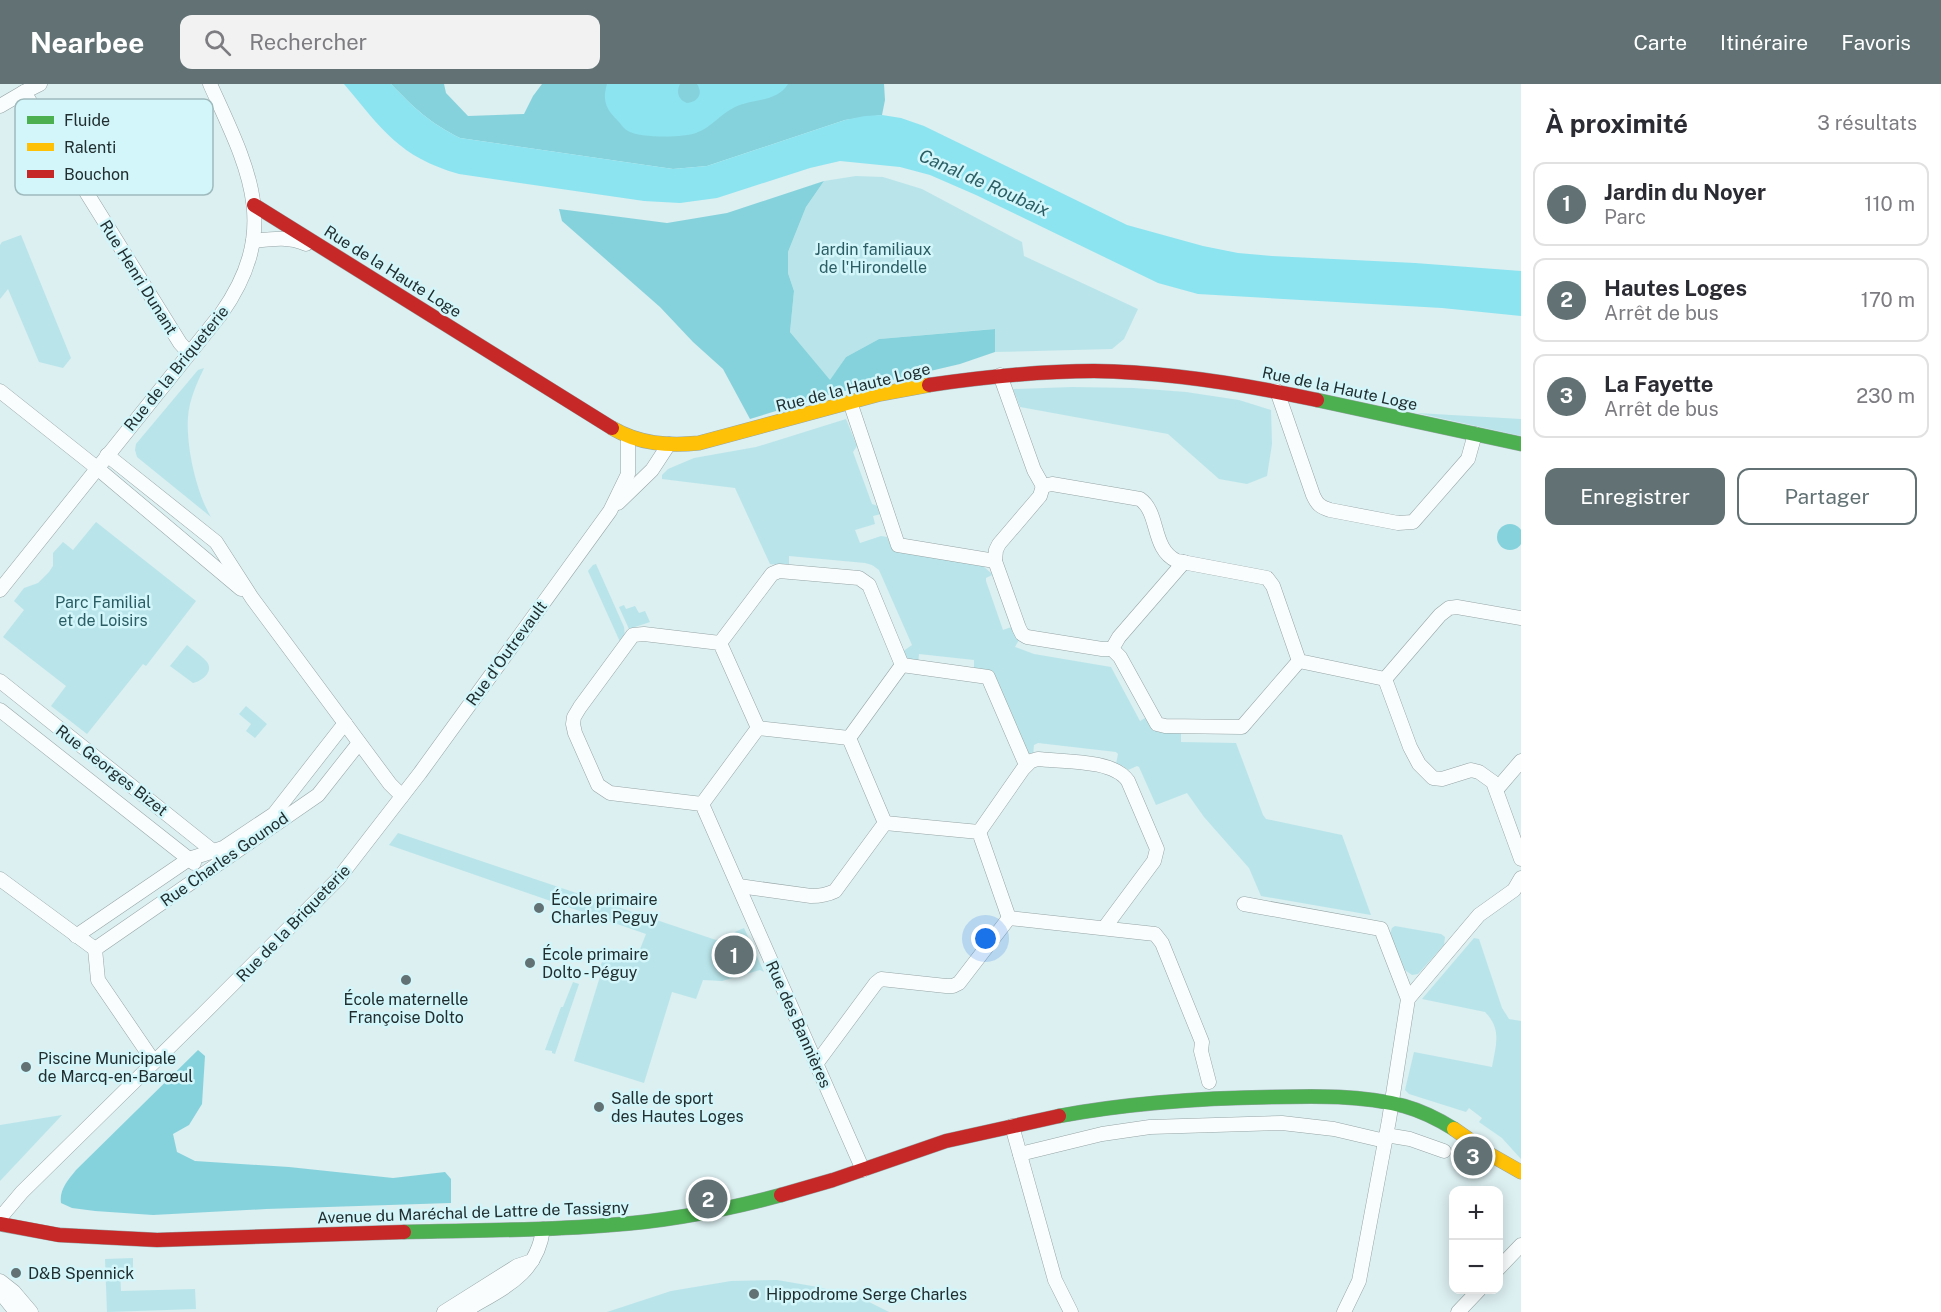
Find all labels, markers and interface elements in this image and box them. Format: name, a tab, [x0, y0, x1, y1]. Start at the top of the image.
search box	[180, 15, 600, 69]
text: Nearbee	[30, 26, 144, 59]
icon: search	[201, 26, 234, 59]
text: Rechercher	[249, 29, 367, 55]
text: Carte	[1633, 30, 1687, 55]
text: Itinéraire	[1720, 30, 1808, 55]
text: Favoris	[1841, 30, 1911, 55]
legend	[15, 99, 213, 195]
text: À proximité	[1545, 108, 1688, 139]
text: Fluide	[64, 111, 110, 130]
text: 3 résultats	[1817, 111, 1917, 135]
text: Ralenti	[64, 138, 116, 157]
water label: Canal de Roubaix	[916, 144, 1053, 221]
text: Bouchon	[64, 165, 129, 184]
text: Jardin du Noyer	[1604, 179, 1766, 205]
text: 1	[1562, 192, 1571, 216]
text: 110 m	[1864, 192, 1915, 216]
text: Parc	[1604, 205, 1646, 229]
street label: Rue Henri Dunant	[96, 217, 181, 338]
street label: Rue de la Haute Loge	[321, 221, 465, 321]
park label: Jardin familiaux de l'Hirondelle	[814, 240, 932, 277]
text: Hautes Loges	[1604, 275, 1747, 301]
text: 2	[1560, 288, 1573, 312]
text: 170 m	[1861, 288, 1915, 312]
text: Arrêt de bus	[1604, 301, 1719, 325]
street label: Rue de la Briqueterie	[120, 302, 233, 435]
street label: Rue de la Haute Loge	[774, 359, 932, 416]
street label: Rue de la Haute Loge	[1260, 363, 1419, 414]
text: La Fayette	[1604, 371, 1714, 397]
text: 3	[1560, 384, 1573, 408]
text: 230 m	[1856, 384, 1915, 408]
text: Arrêt de bus	[1604, 397, 1719, 421]
button: Enregistrer	[1545, 468, 1725, 525]
button: Partager	[1737, 468, 1917, 525]
park label: Parc Familial et de Loisirs	[55, 593, 151, 630]
street label: Rue d'Outrevault	[462, 597, 551, 709]
street label: Rue Georges Bizet	[52, 721, 171, 820]
street label: Rue Charles Gounod	[157, 808, 292, 911]
street label: Rue de la Briqueterie	[233, 861, 354, 986]
place label: École primaire Charles Peguy	[551, 889, 659, 927]
marker: École primaire Charles Peguy	[532, 901, 546, 915]
your location	[971, 924, 1000, 953]
pin: 1	[714, 932, 754, 978]
place label: École primaire Dolto - Péguy	[542, 944, 649, 982]
marker: École primaire Dolto - Péguy	[523, 956, 537, 970]
street label: Rue des Bannières	[762, 958, 835, 1091]
marker: École maternelle Françoise Dolto	[399, 973, 413, 987]
place label: École maternelle Françoise Dolto	[344, 989, 468, 1027]
place label: Piscine Municipale de Marcq-en-Barœul	[38, 1049, 193, 1086]
marker: Piscine Municipale de Marcq-en-Barœul	[19, 1060, 33, 1074]
place label: Salle de sport des Hautes Loges	[611, 1089, 744, 1126]
marker: Salle de sport des Hautes Loges	[592, 1100, 606, 1114]
pin: 3	[1454, 1134, 1492, 1178]
pin: 2	[688, 1176, 728, 1222]
map controls	[1449, 1186, 1503, 1294]
button: +	[1449, 1186, 1503, 1240]
street label: Avenue du Maréchal de Lattre de Tassigny	[317, 1198, 630, 1227]
button: −	[1449, 1240, 1503, 1294]
place label: D&B Spennick	[28, 1264, 134, 1283]
marker: D&B Spennick	[9, 1266, 23, 1280]
place label: Hippodrome Serge Charles	[766, 1285, 967, 1304]
marker: Hippodrome Serge Charles	[747, 1287, 761, 1301]

